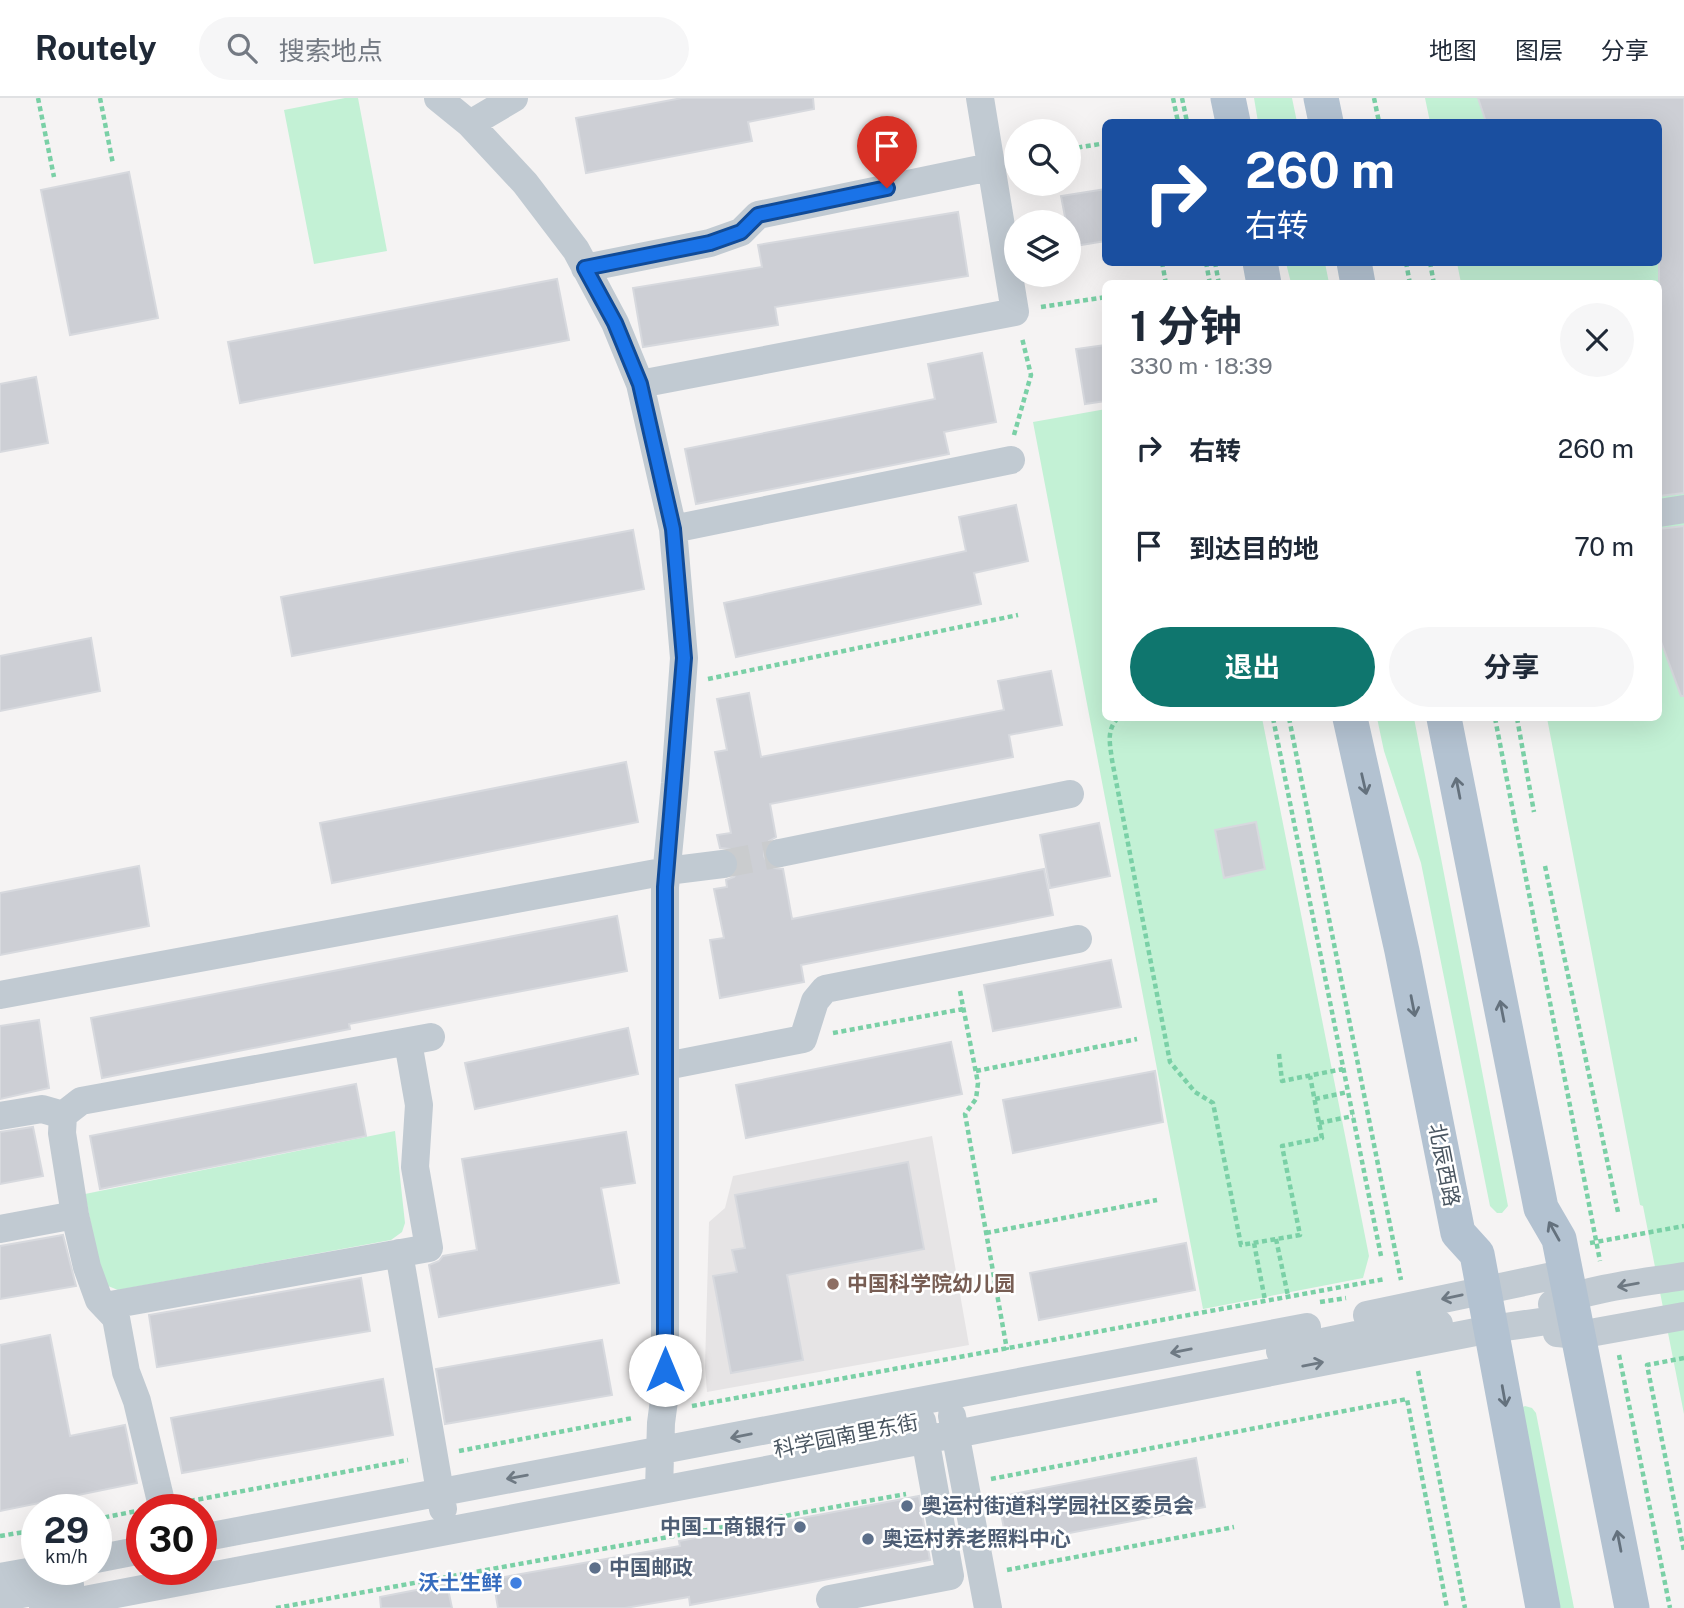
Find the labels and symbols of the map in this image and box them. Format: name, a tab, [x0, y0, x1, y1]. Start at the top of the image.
pin	[857, 116, 917, 188]
one-way arrow	[1358, 772, 1371, 795]
one-way arrow	[1451, 777, 1464, 800]
one-way arrow	[1407, 994, 1420, 1017]
one-way arrow	[1495, 1000, 1509, 1023]
street label: 北辰西路	[1424, 1121, 1465, 1209]
one-way arrow	[1547, 1221, 1560, 1242]
place label: 中国科学院幼儿园	[847, 1271, 1015, 1296]
marker: 中国科学院幼儿园	[825, 1276, 841, 1292]
one-way arrow	[1617, 1279, 1639, 1292]
one-way arrow	[1441, 1290, 1464, 1304]
position arrow	[628, 1333, 702, 1407]
one-way arrow	[1170, 1345, 1193, 1358]
one-way arrow	[1301, 1357, 1324, 1370]
one-way arrow	[1498, 1384, 1511, 1407]
street label: 科学园南里东街	[771, 1409, 920, 1462]
one-way arrow	[730, 1430, 753, 1443]
one-way arrow	[506, 1471, 529, 1484]
place label: 奥运村街道科学园社区委员会	[921, 1493, 1194, 1518]
speed limit sign: 30	[126, 1494, 217, 1585]
marker: 奥运村街道科学园社区委员会	[899, 1498, 915, 1514]
place label: 中国工商银行	[660, 1514, 786, 1539]
marker: 中国工商银行	[792, 1519, 808, 1535]
place label: 奥运村养老照料中心	[882, 1526, 1071, 1551]
one-way arrow	[1612, 1530, 1625, 1553]
marker: 奥运村养老照料中心	[860, 1531, 876, 1547]
place label: 中国邮政	[609, 1555, 693, 1580]
marker: 中国邮政	[587, 1560, 603, 1576]
place label: 沃土生鲜	[418, 1570, 502, 1595]
marker: 沃土生鲜	[508, 1575, 524, 1591]

